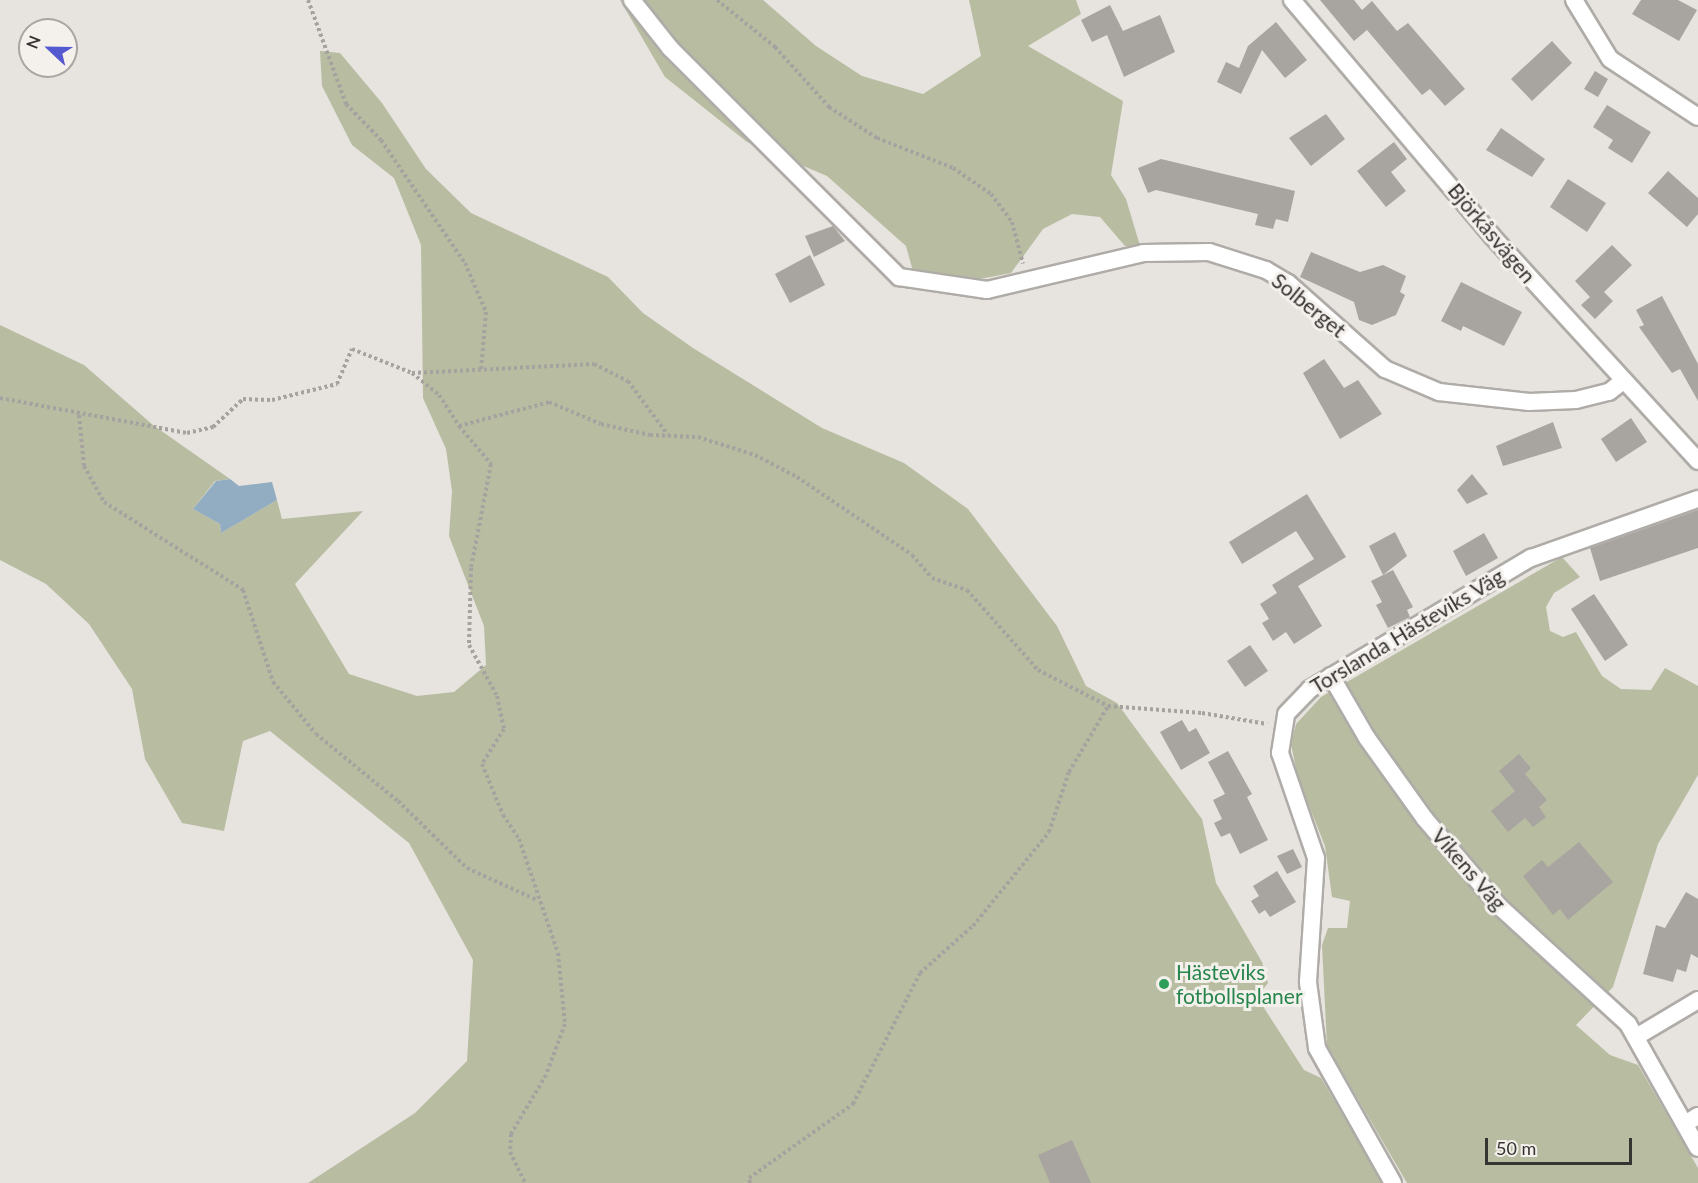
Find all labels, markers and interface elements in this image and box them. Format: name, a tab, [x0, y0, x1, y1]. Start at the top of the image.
north arrow	[18, 18, 78, 78]
text: N	[22, 33, 44, 51]
street label: Björkåsvägen	[1443, 178, 1541, 288]
street label: Solberget	[1267, 268, 1351, 342]
street label: Torslanda Hästeviks Väg	[1305, 563, 1509, 699]
street label: Vikens Väg	[1426, 823, 1512, 915]
place label: Hästeviks fotbollsplaner	[1176, 959, 1303, 1009]
marker: Hästeviks fotbollsplaner	[1157, 977, 1171, 991]
scale bar	[1488, 1126, 1635, 1164]
text: 50 m	[1496, 1137, 1536, 1159]

